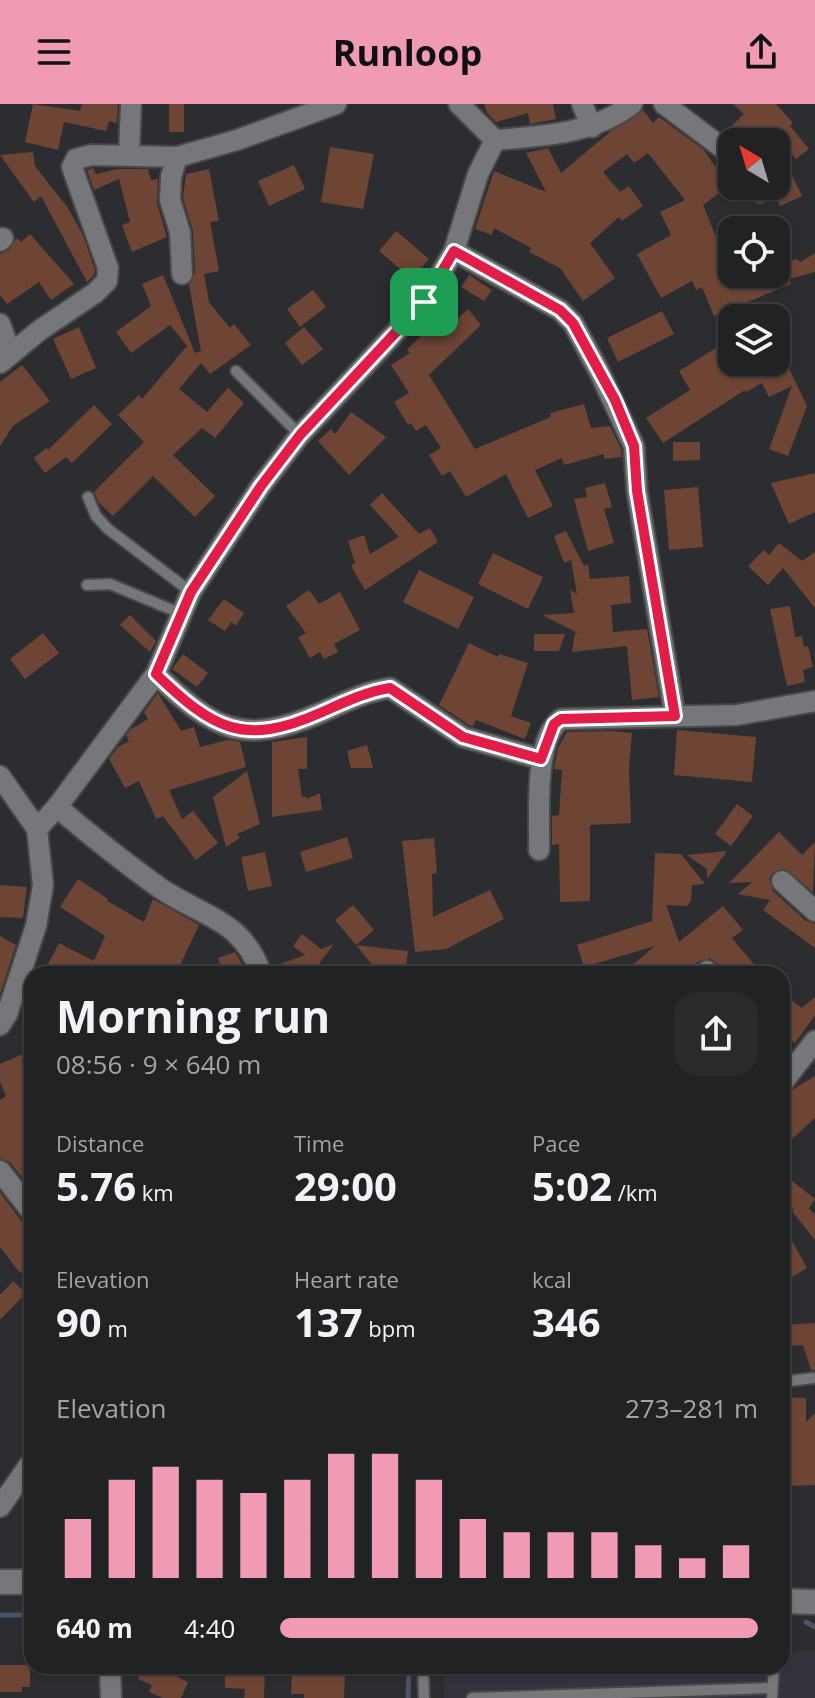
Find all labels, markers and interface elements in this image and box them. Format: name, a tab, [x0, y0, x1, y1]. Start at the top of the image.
text: Runloop	[333, 28, 482, 77]
icon: menu	[32, 30, 76, 74]
icon: share	[739, 30, 783, 74]
north arrow	[718, 128, 790, 200]
map controls	[718, 128, 790, 376]
button: locate	[718, 216, 790, 288]
pin	[390, 268, 458, 336]
icon: arrive	[402, 280, 446, 324]
button: layers	[718, 304, 790, 376]
text: Morning run	[56, 986, 330, 1046]
button: share	[674, 992, 758, 1076]
text: 08:56 · 9 × 640 m	[56, 1046, 261, 1082]
text: Distance	[56, 1128, 144, 1158]
text: Time	[294, 1128, 344, 1158]
text: Pace	[532, 1128, 580, 1158]
text: 5.76	[56, 1158, 136, 1213]
text: 29:00	[294, 1158, 397, 1213]
text: 5:02	[532, 1158, 612, 1213]
text: km	[136, 1177, 174, 1207]
text: /km	[612, 1177, 658, 1207]
text: Elevation	[56, 1264, 149, 1294]
text: Heart rate	[294, 1264, 399, 1294]
text: kcal	[532, 1264, 572, 1294]
text: 90	[56, 1294, 102, 1349]
text: 137	[294, 1294, 363, 1349]
text: 346	[532, 1294, 601, 1349]
text: m	[102, 1313, 128, 1343]
text: bpm	[363, 1313, 416, 1343]
text: Elevation	[56, 1390, 166, 1426]
text: 273–281 m	[625, 1390, 758, 1426]
text: 640 m	[56, 1610, 133, 1646]
text: 4:40	[184, 1610, 235, 1646]

